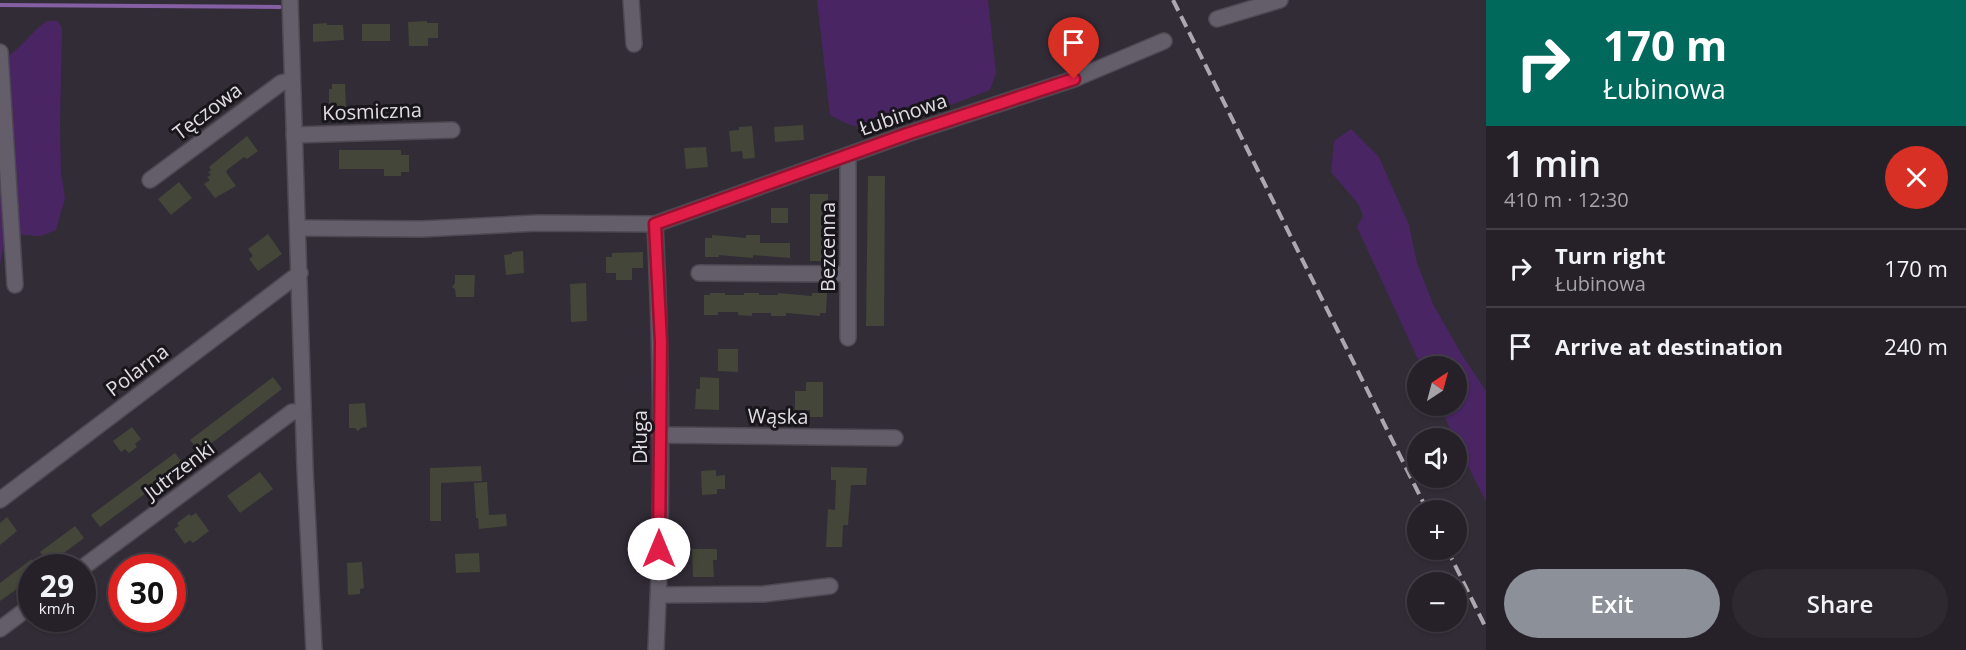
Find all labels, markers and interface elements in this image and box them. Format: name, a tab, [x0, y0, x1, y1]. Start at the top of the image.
text: 170 m	[1603, 16, 1727, 73]
pin	[1048, 17, 1099, 79]
icon: right	[1504, 24, 1582, 102]
icon: arrive	[1057, 26, 1090, 59]
text: Łubinowa	[1603, 70, 1726, 107]
street label: Tęczowa	[167, 76, 247, 146]
street label: Łubinowa	[856, 86, 950, 142]
street label: Kosmiczna	[322, 96, 422, 126]
text: 1 min	[1504, 139, 1601, 188]
button: close	[1885, 146, 1948, 209]
text: 410 m · 12:30	[1504, 186, 1629, 213]
street label: Bezcenna	[814, 202, 841, 292]
text: Turn right	[1555, 240, 1666, 270]
icon: right	[1504, 252, 1537, 285]
text: 170 m	[1884, 253, 1948, 283]
text: Łubinowa	[1555, 270, 1646, 297]
icon: arrive	[1504, 330, 1537, 363]
text: Arrive at destination	[1555, 331, 1783, 361]
text: 240 m	[1884, 331, 1948, 361]
street label: Polarna	[100, 338, 174, 402]
north arrow	[1407, 356, 1467, 416]
map controls	[1407, 356, 1467, 632]
street label: Wąska	[747, 402, 809, 430]
street label: Długa	[626, 410, 653, 464]
button: sound	[1407, 428, 1467, 488]
street label: Jutrzenki	[137, 435, 220, 506]
button: +	[1407, 500, 1467, 560]
position arrow	[627, 517, 691, 581]
speed limit sign: 30	[108, 554, 186, 632]
text: 29	[40, 565, 74, 606]
button: Exit	[1504, 569, 1720, 638]
button: Share	[1732, 569, 1948, 638]
button: −	[1407, 572, 1467, 632]
text: km/h	[39, 598, 75, 618]

